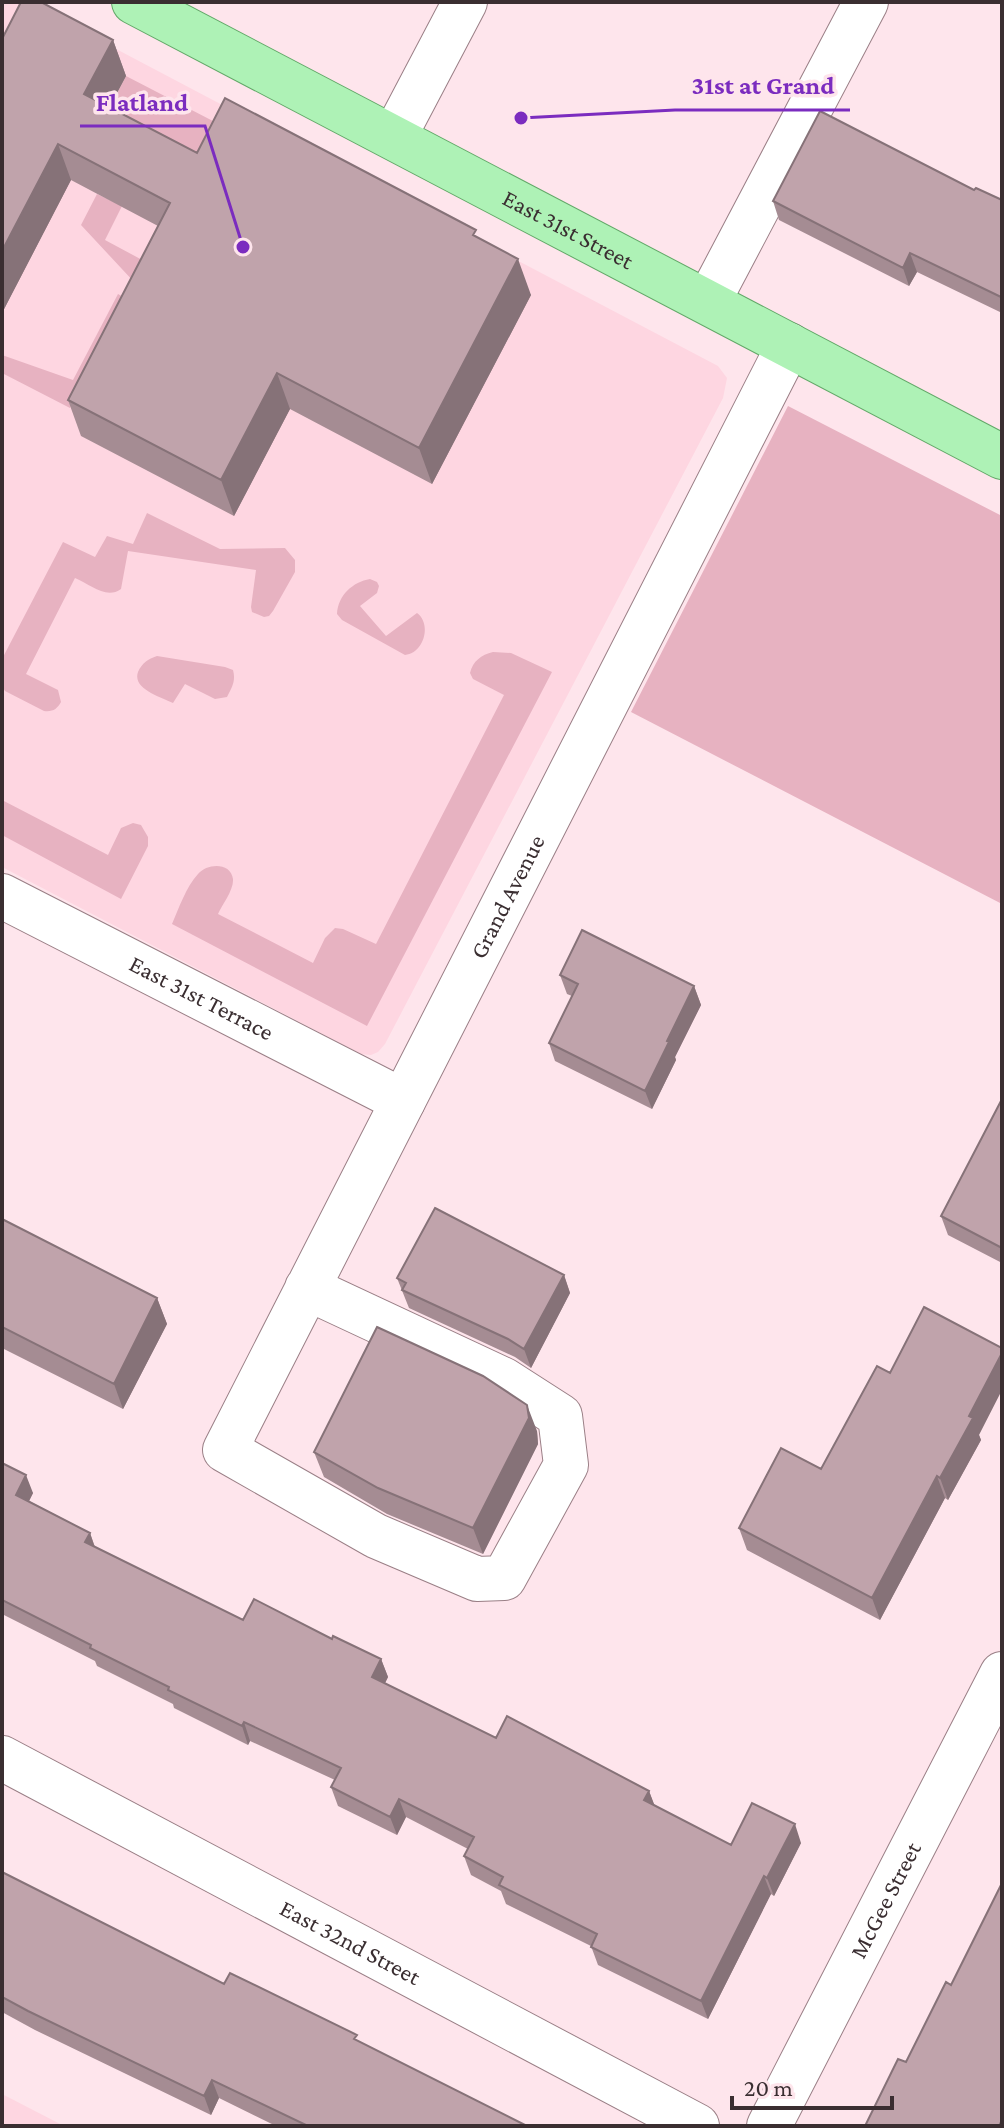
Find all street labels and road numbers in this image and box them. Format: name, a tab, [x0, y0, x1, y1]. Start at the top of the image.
street label: East 31st Street	[498, 184, 639, 275]
street label: Grand Avenue	[464, 830, 550, 963]
street label: East 31st Terrace	[125, 950, 278, 1046]
street label: McGee Street	[844, 1836, 926, 1963]
street label: East 32nd Street	[276, 1894, 426, 1991]

